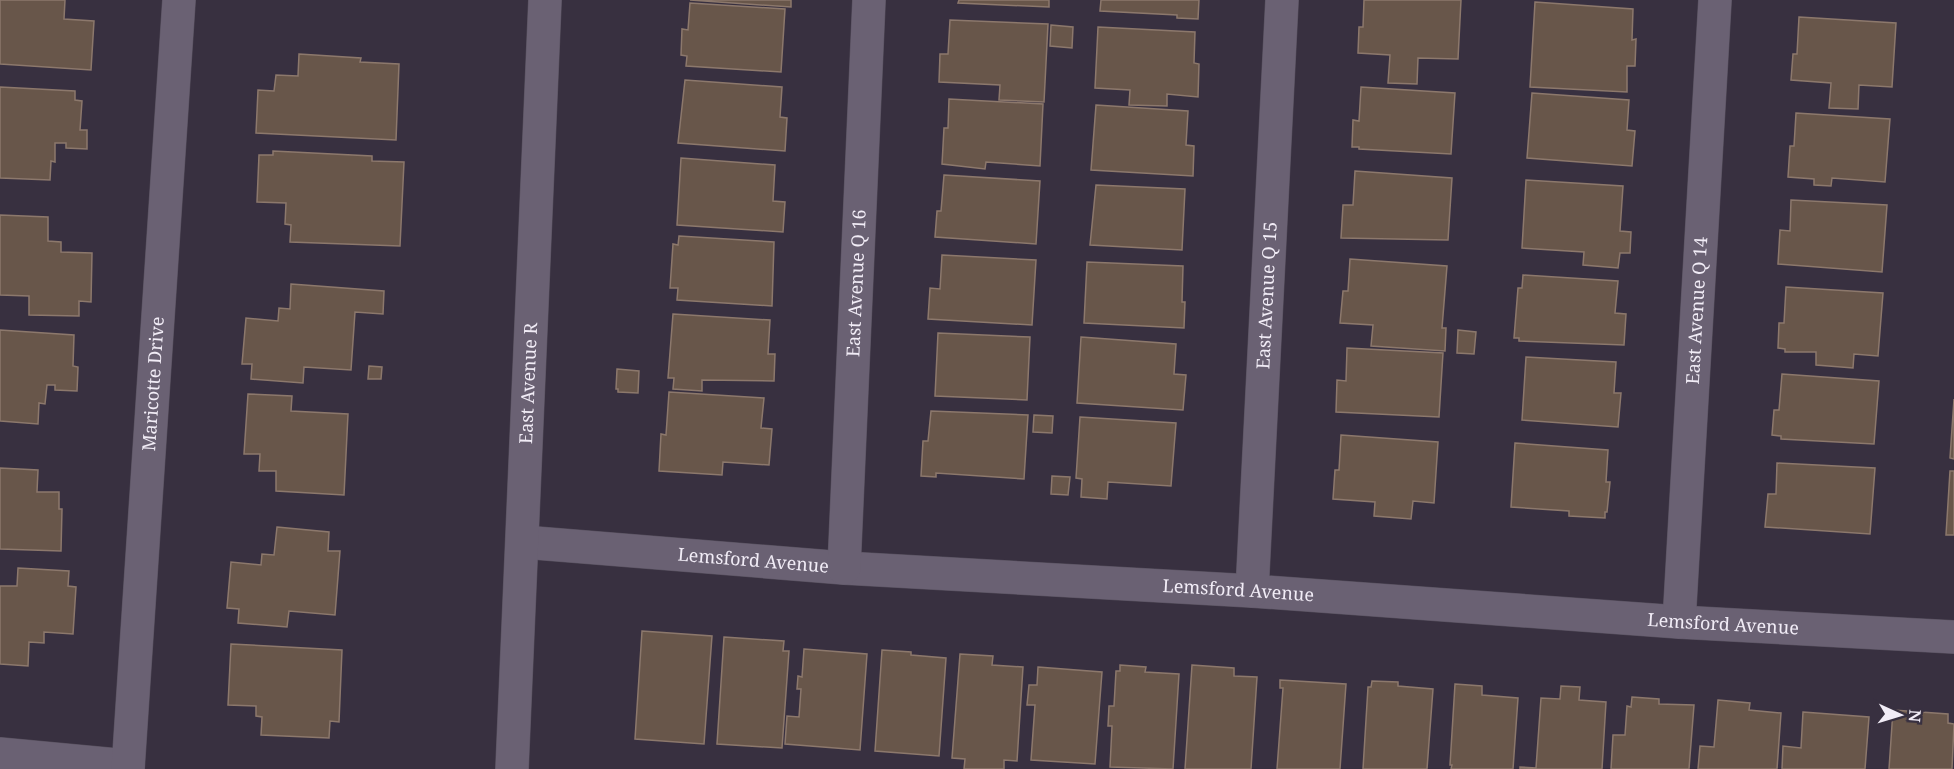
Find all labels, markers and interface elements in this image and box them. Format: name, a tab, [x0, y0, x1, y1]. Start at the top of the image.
street label: East Avenue Q 16	[840, 209, 871, 358]
street label: East Avenue Q 15	[1250, 221, 1282, 370]
street label: East Avenue Q 14	[1680, 236, 1712, 385]
street label: Maricotte Drive	[136, 316, 169, 452]
street label: East Avenue R	[513, 322, 542, 444]
street label: Lemsford Avenue	[677, 542, 830, 578]
street label: Lemsford Avenue	[1162, 573, 1315, 606]
street label: Lemsford Avenue	[1647, 607, 1800, 640]
north arrow	[1870, 685, 1930, 745]
text: N	[1904, 709, 1926, 723]

